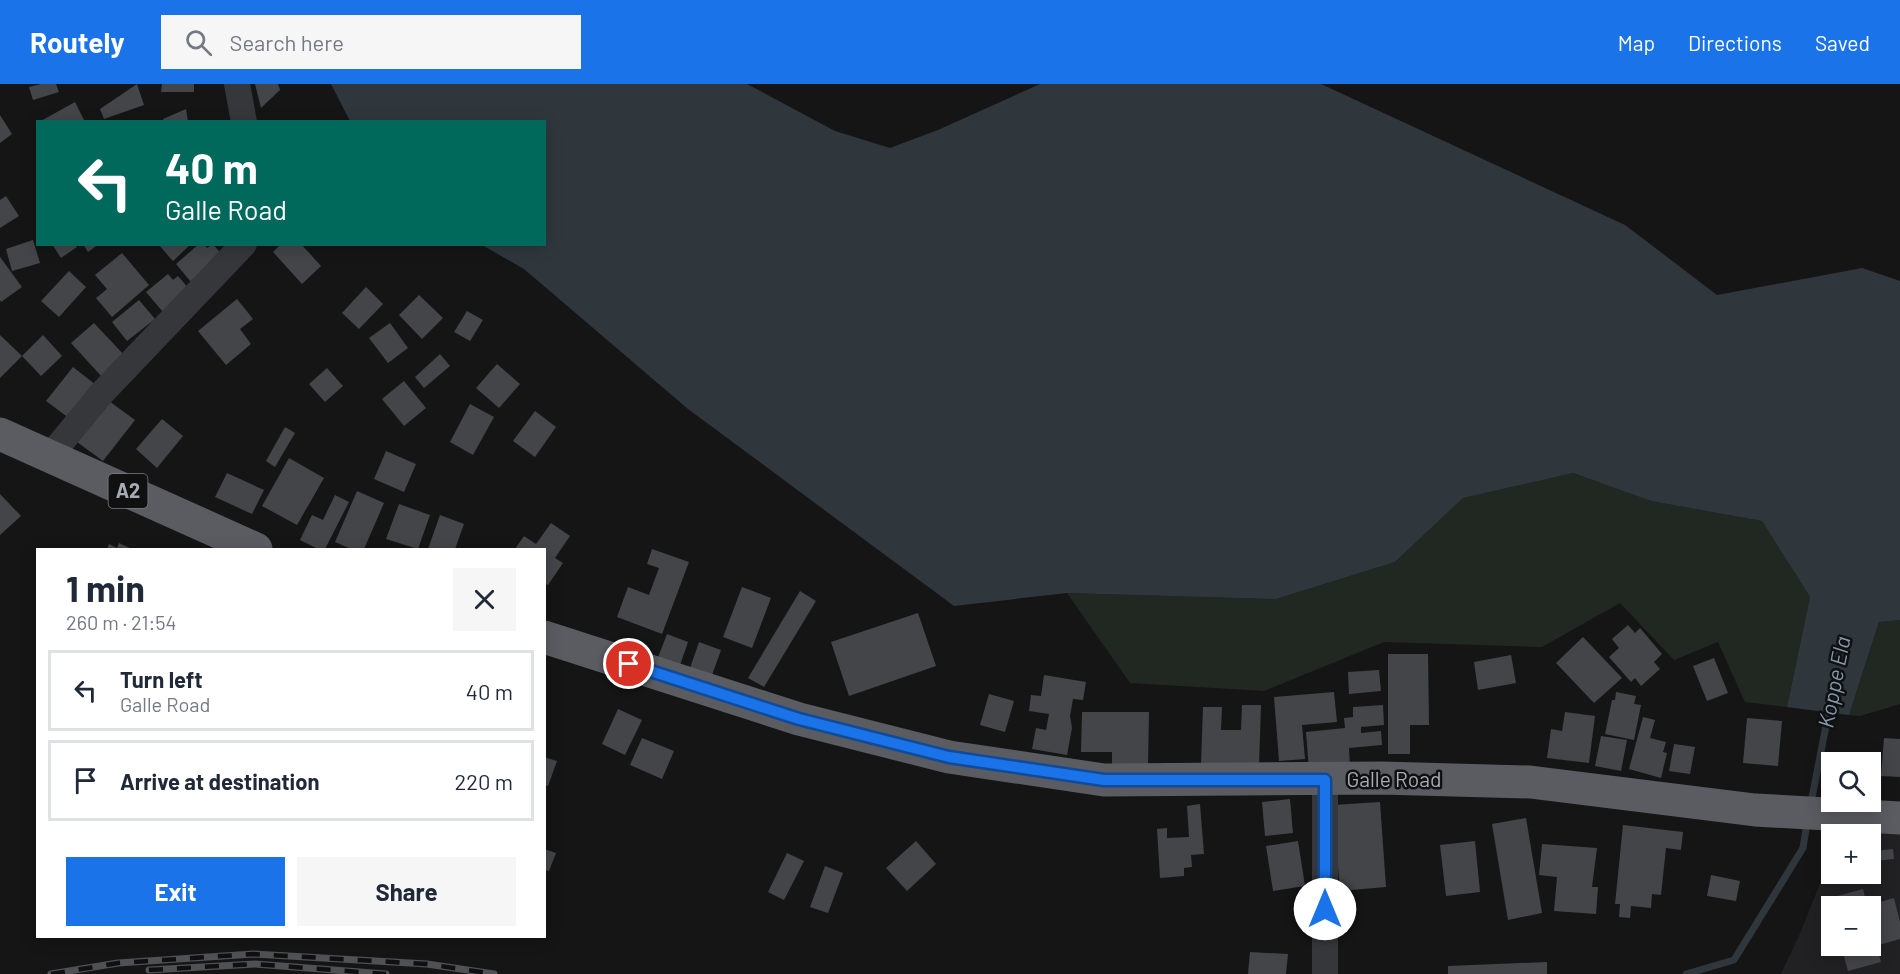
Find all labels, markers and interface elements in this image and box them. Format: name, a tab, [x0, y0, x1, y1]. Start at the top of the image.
search box	[161, 15, 581, 69]
text: Routely	[30, 25, 125, 59]
icon: search	[182, 26, 215, 59]
text: Search here	[230, 29, 344, 55]
text: Map	[1618, 30, 1655, 55]
text: Directions	[1688, 30, 1782, 55]
text: Saved	[1815, 30, 1870, 55]
text: 40 m	[165, 142, 258, 192]
icon: left	[66, 144, 144, 222]
text: Galle Road	[165, 193, 287, 225]
road number: A2	[108, 474, 148, 508]
text: 1 min	[66, 566, 145, 609]
button: close	[453, 568, 516, 631]
text: 260 m · 21:54	[66, 610, 177, 634]
water label: Koppe Ela	[1811, 634, 1855, 730]
pin	[603, 638, 654, 689]
icon: arrive	[612, 647, 645, 680]
text: Turn left	[120, 666, 203, 692]
icon: left	[69, 674, 102, 707]
text: 40 m	[466, 678, 513, 704]
text: Galle Road	[120, 692, 210, 716]
map controls	[1821, 752, 1881, 956]
button: search	[1821, 752, 1881, 812]
icon: arrive	[69, 764, 102, 797]
street label: Galle Road	[1347, 766, 1441, 791]
text: Arrive at destination	[120, 768, 319, 794]
text: 220 m	[454, 768, 513, 794]
button: +	[1821, 824, 1881, 884]
button: Exit	[66, 857, 285, 926]
button: Share	[297, 857, 516, 926]
position arrow	[1293, 877, 1357, 941]
button: −	[1821, 896, 1881, 956]

